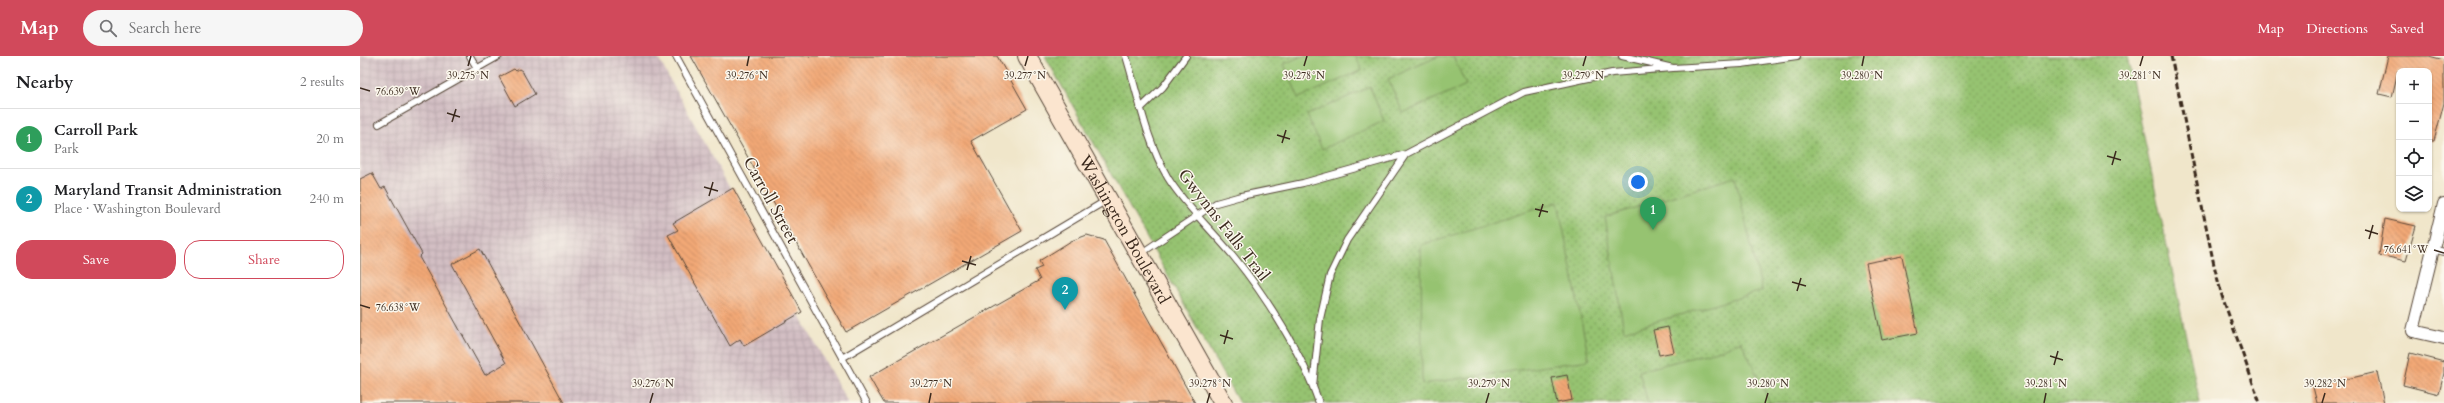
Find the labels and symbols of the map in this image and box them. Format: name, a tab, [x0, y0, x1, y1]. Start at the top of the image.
text: 39.275°N	[447, 69, 489, 83]
text: 39.276°N	[726, 69, 768, 83]
text: 39.277°N	[1004, 69, 1046, 83]
text: 39.278°N	[1283, 69, 1325, 83]
text: 39.279°N	[1562, 69, 1604, 83]
text: 39.280°N	[1841, 69, 1883, 83]
text: 39.281°N	[2119, 69, 2161, 83]
text: 76.639°W	[376, 85, 421, 99]
street label: Washington Boulevard	[1073, 150, 1176, 308]
street label: Carroll Street	[738, 152, 805, 248]
street label: Gwynns Falls Trail	[1173, 164, 1276, 286]
your location	[1628, 172, 1648, 192]
pin: 1	[1640, 197, 1666, 230]
text: 76.641°W	[2384, 243, 2429, 257]
pin: 2	[1052, 277, 1078, 310]
text: 76.638°W	[376, 301, 421, 315]
text: 39.276°N	[632, 377, 674, 391]
text: 39.277°N	[910, 377, 952, 391]
text: 39.278°N	[1189, 377, 1231, 391]
text: 39.279°N	[1468, 377, 1510, 391]
text: 39.280°N	[1747, 377, 1789, 391]
text: 39.281°N	[2025, 377, 2067, 391]
text: 39.282°N	[2304, 377, 2346, 391]

